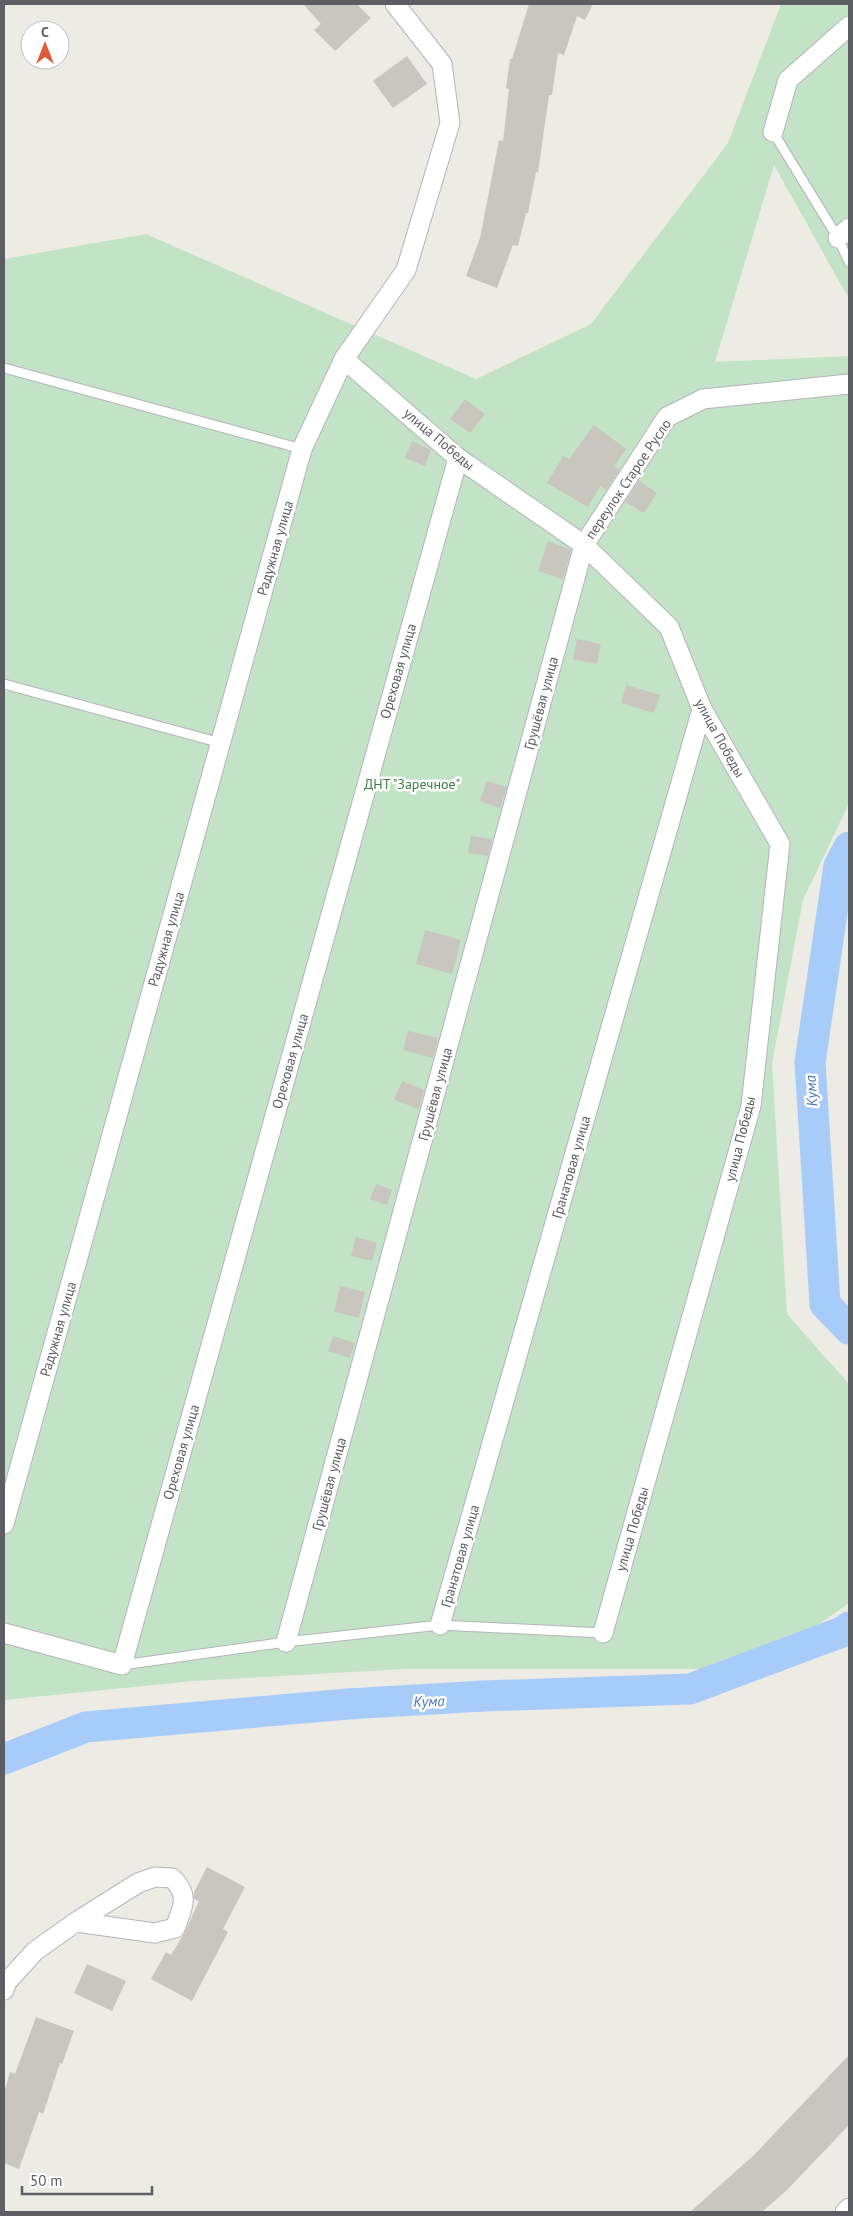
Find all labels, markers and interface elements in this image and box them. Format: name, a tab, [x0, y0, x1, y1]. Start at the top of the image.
north arrow	[20, 20, 70, 70]
text: С	[41, 23, 49, 41]
street label: улица Победы	[400, 404, 478, 474]
street label: переулок Старое Русло	[581, 416, 675, 542]
street label: Радужная улица	[253, 498, 297, 598]
street label: Ореховая улица	[376, 621, 420, 721]
street label: Грушёвая улица	[520, 654, 562, 752]
street label: улица Победы	[691, 695, 749, 781]
park label: ДНТ "Заречное"	[364, 775, 460, 793]
street label: Радужная улица	[144, 889, 188, 989]
street label: Ореховая улица	[268, 1011, 312, 1111]
street label: Грушёвая улица	[414, 1045, 456, 1143]
water label: Кума	[800, 1074, 822, 1107]
street label: улица Победы	[721, 1095, 759, 1183]
street label: Гранатовая улица	[548, 1113, 594, 1221]
street label: Радужная улица	[36, 1279, 80, 1379]
street label: Ореховая улица	[159, 1402, 203, 1502]
street label: Грушёвая улица	[308, 1435, 350, 1533]
street label: улица Победы	[611, 1485, 653, 1573]
street label: Гранатовая улица	[437, 1502, 483, 1610]
water label: Кума	[413, 1691, 446, 1711]
scale bar	[22, 2164, 152, 2196]
text: 50 m	[30, 2171, 63, 2190]

